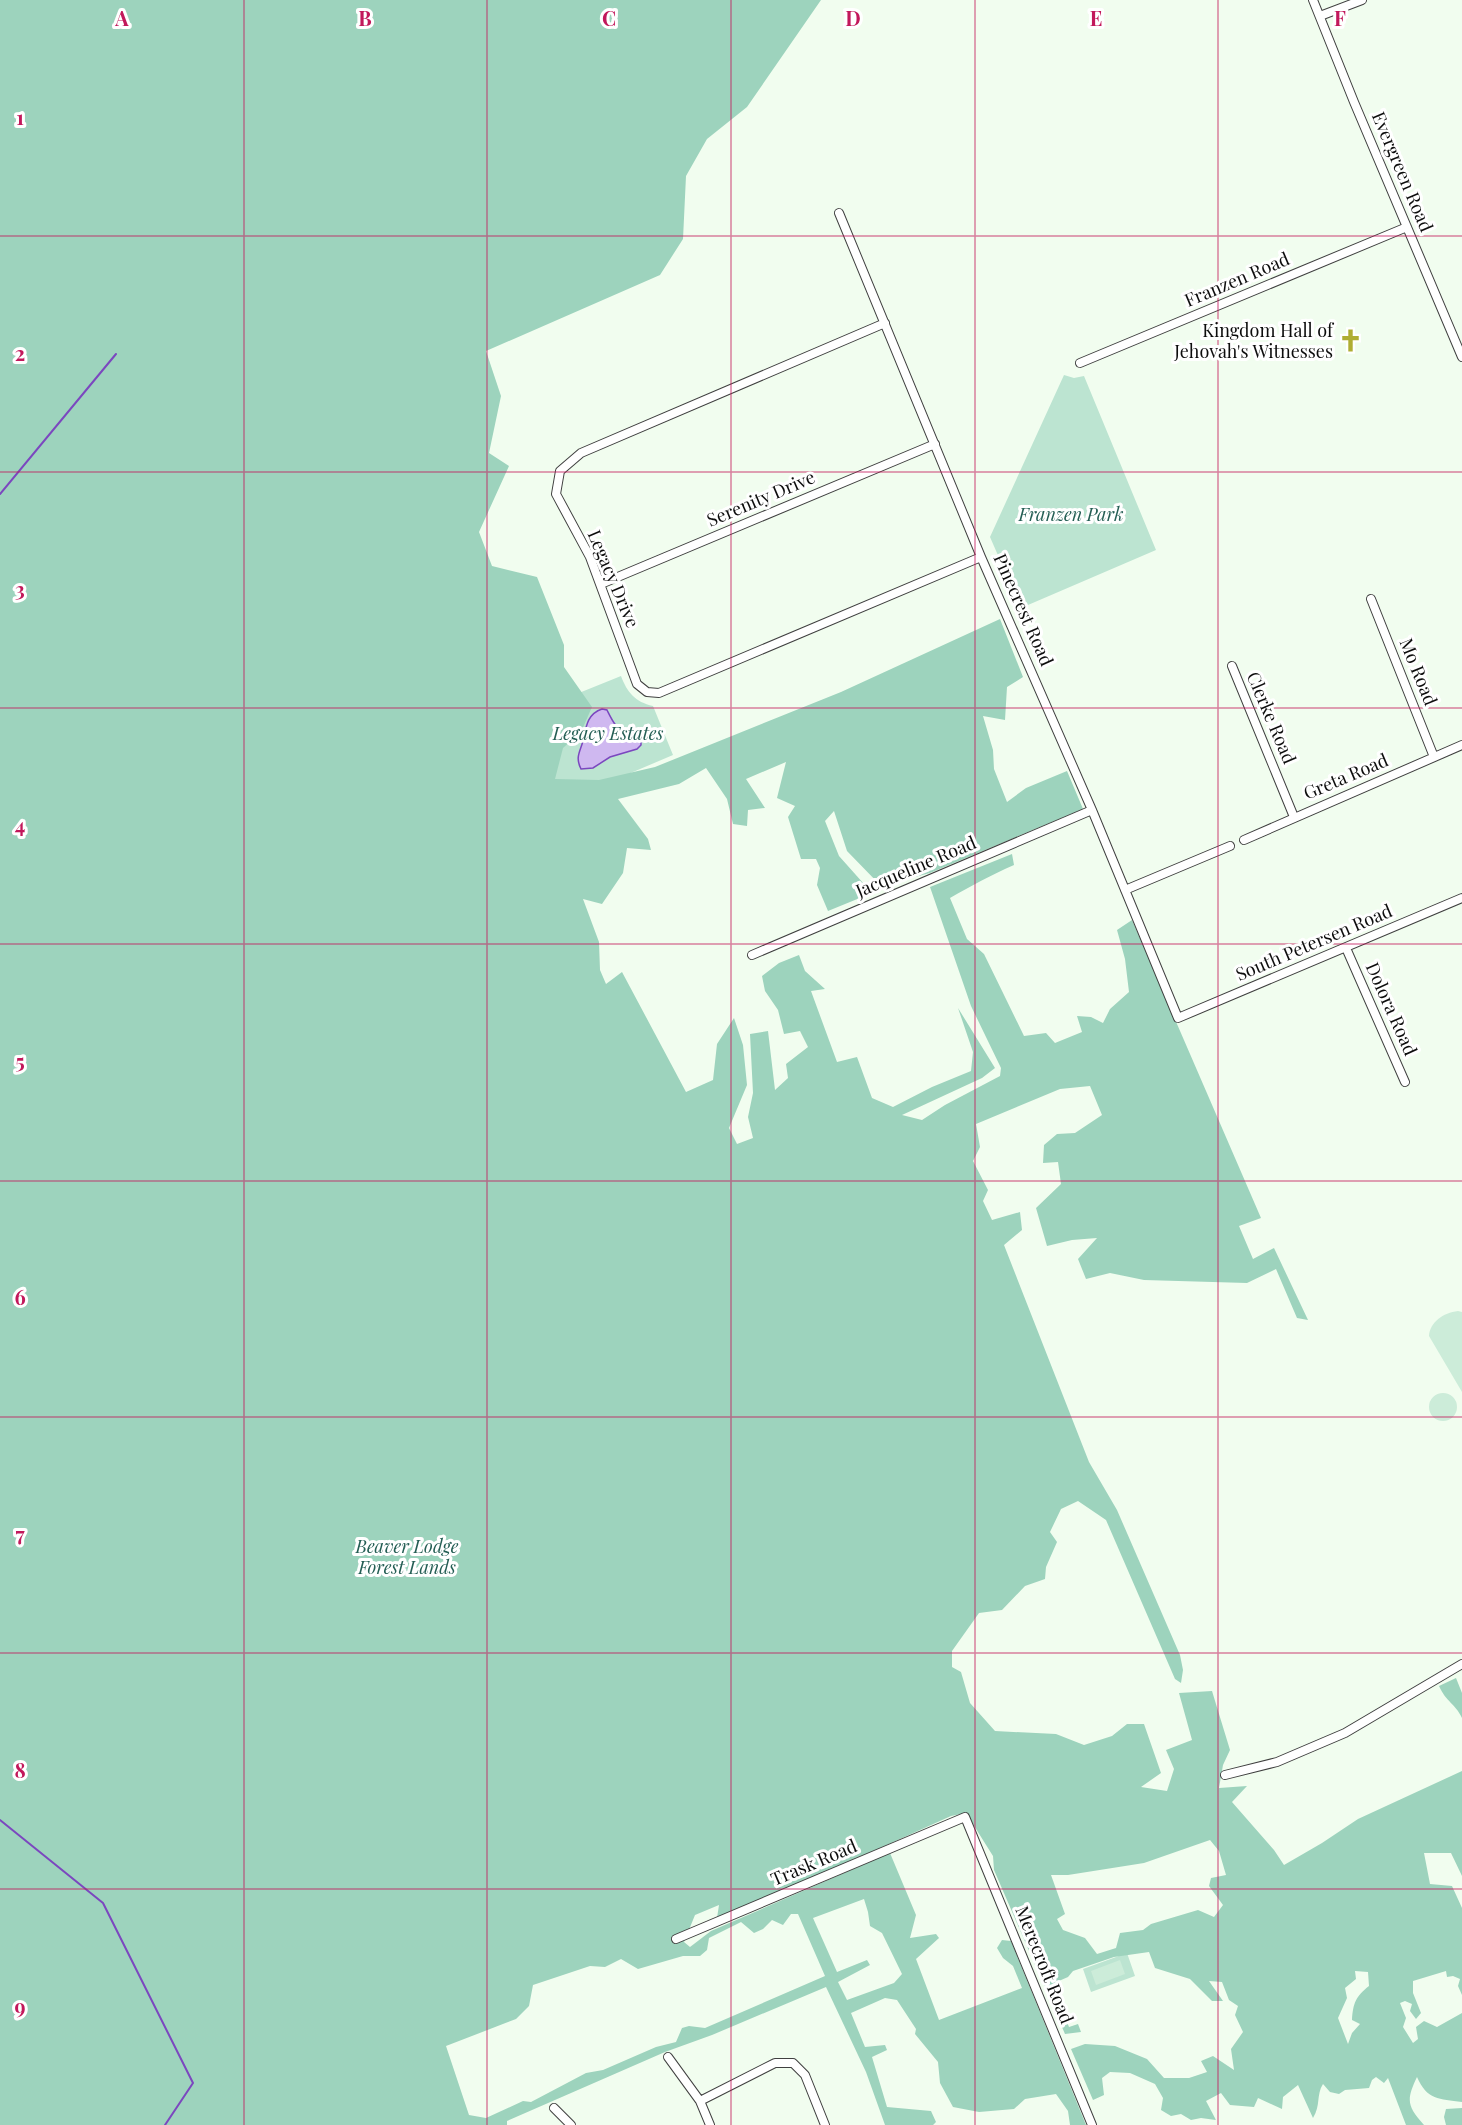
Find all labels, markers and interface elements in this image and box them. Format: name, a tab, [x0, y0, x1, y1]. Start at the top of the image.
text: A	[114, 4, 129, 31]
text: B	[358, 4, 372, 31]
text: C	[602, 4, 616, 31]
text: D	[845, 4, 861, 31]
text: E	[1090, 4, 1102, 31]
text: F	[1334, 4, 1346, 31]
text: 1	[16, 103, 24, 130]
street label: Evergreen Road	[1367, 108, 1439, 236]
street label: Franzen Road	[1180, 246, 1293, 312]
place label: Kingdom Hall of Jehovah's Witnesses	[1173, 318, 1335, 363]
church icon: Kingdom Hall of Jehovah's Witnesses	[1338, 328, 1364, 354]
text: 2	[15, 339, 25, 366]
street label: Serenity Drive	[703, 465, 818, 532]
park label: Franzen Park	[1018, 502, 1123, 526]
street label: Legacy Drive	[583, 526, 645, 631]
street label: Pinecrest Road	[988, 550, 1060, 670]
text: 3	[15, 575, 25, 602]
street label: Mo Road	[1395, 634, 1443, 709]
street label: Clerke Road	[1242, 668, 1302, 768]
park label: Legacy Estates	[552, 721, 663, 745]
street label: Greta Road	[1300, 747, 1392, 805]
text: 4	[15, 811, 25, 838]
street label: Jacqueline Road	[851, 830, 980, 903]
street label: South Petersen Road	[1232, 898, 1396, 986]
street label: Dolora Road	[1361, 958, 1423, 1060]
text: 5	[15, 1047, 25, 1074]
text: 6	[14, 1283, 26, 1310]
text: 7	[15, 1520, 25, 1547]
park label: Beaver Lodge Forest Lands	[355, 1534, 459, 1579]
text: 8	[14, 1756, 26, 1783]
street label: Trask Road	[767, 1833, 861, 1891]
street label: Merecroft Road	[1010, 1902, 1080, 2028]
text: 9	[14, 1992, 26, 2019]

